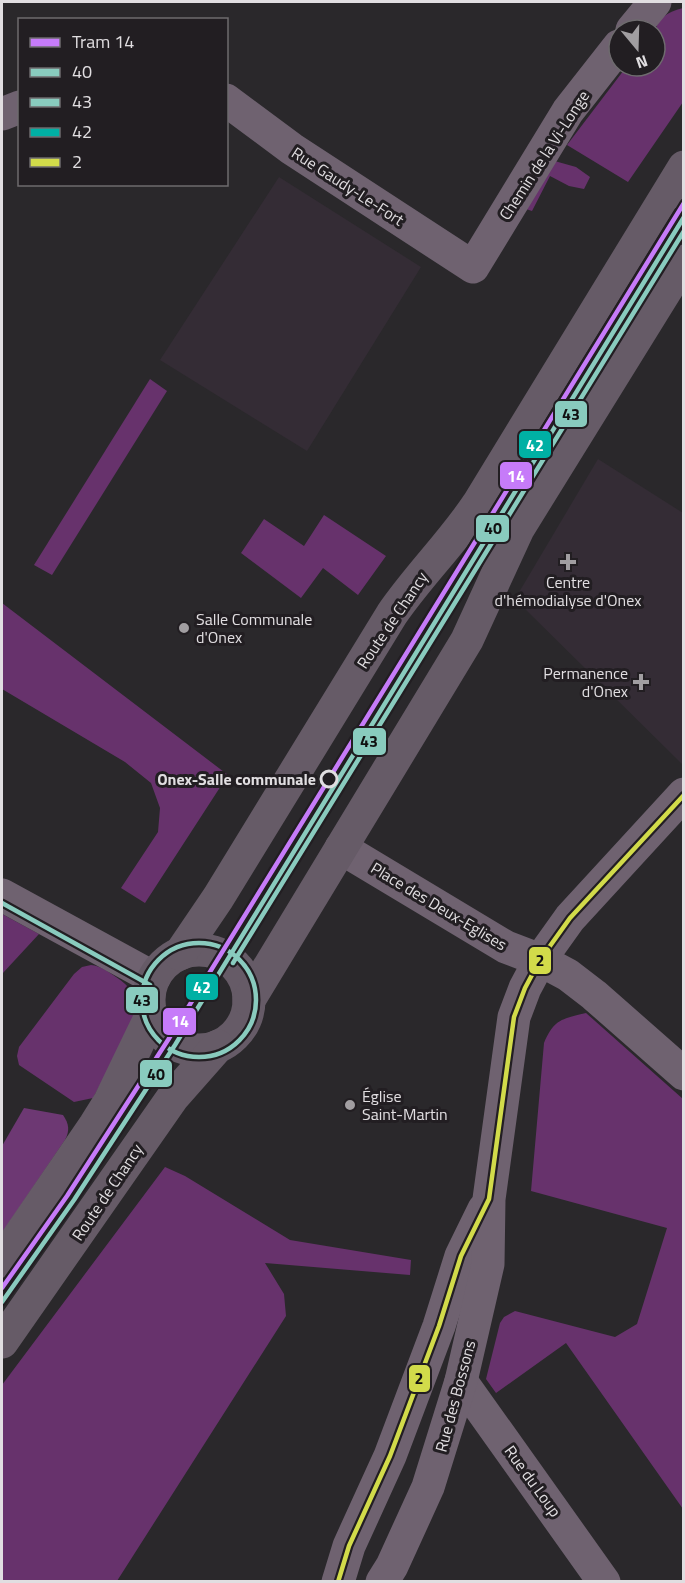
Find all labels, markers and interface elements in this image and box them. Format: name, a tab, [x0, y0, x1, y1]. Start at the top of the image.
legend	[18, 18, 228, 186]
north arrow	[607, 18, 667, 78]
text: Tram 14	[72, 28, 134, 55]
text: N	[633, 49, 651, 75]
text: 40	[72, 58, 92, 85]
street label: Chemin de la Vi-Longe	[493, 85, 595, 225]
text: 43	[72, 88, 92, 115]
text: 42	[72, 118, 92, 145]
street label: Rue Gaudy-Le-Fort	[287, 141, 409, 232]
text: 2	[72, 148, 82, 175]
line badge: 43	[554, 400, 588, 428]
text: 43	[562, 402, 580, 426]
line badge: 42	[518, 430, 552, 459]
text: 42	[526, 433, 544, 457]
line badge: 14	[499, 461, 533, 490]
text: 14	[507, 464, 525, 488]
line badge: 40	[475, 514, 510, 543]
text: 40	[484, 516, 502, 540]
marker: Centre d'hémodialyse d'Onex	[559, 553, 577, 571]
street label: Route de Chancy	[351, 566, 434, 673]
place label: Centre d'hémodialyse d'Onex	[495, 570, 641, 612]
place label: Salle Communale d'Onex	[196, 607, 312, 649]
marker: Salle Communale d'Onex	[177, 621, 191, 635]
place label: Permanence d'Onex	[543, 661, 628, 703]
marker: Permanence d'Onex	[632, 673, 650, 691]
line badge: 43	[352, 727, 387, 756]
text: 43	[360, 729, 378, 753]
place label: Onex-Salle communale	[157, 767, 316, 791]
marker: Onex-Salle communale	[320, 770, 338, 788]
street label: Place des Deux-Eglises	[366, 856, 512, 956]
line badge: 2	[528, 946, 552, 975]
text: 2	[536, 948, 544, 972]
line badge: 42	[185, 973, 219, 1001]
text: 42	[193, 975, 211, 999]
line badge: 43	[125, 986, 159, 1014]
text: 43	[133, 988, 151, 1012]
line badge: 14	[162, 1007, 197, 1036]
text: 14	[171, 1009, 189, 1033]
line badge: 40	[139, 1059, 173, 1088]
text: 40	[147, 1062, 165, 1086]
place label: Église Saint-Martin	[362, 1084, 448, 1126]
marker: Église Saint-Martin	[343, 1098, 357, 1112]
street label: Route de Chancy	[66, 1138, 149, 1245]
street label: Rue des Bossons	[429, 1337, 481, 1455]
line badge: 2	[408, 1364, 431, 1393]
text: 2	[415, 1366, 423, 1390]
street label: Rue du Loup	[499, 1440, 567, 1522]

